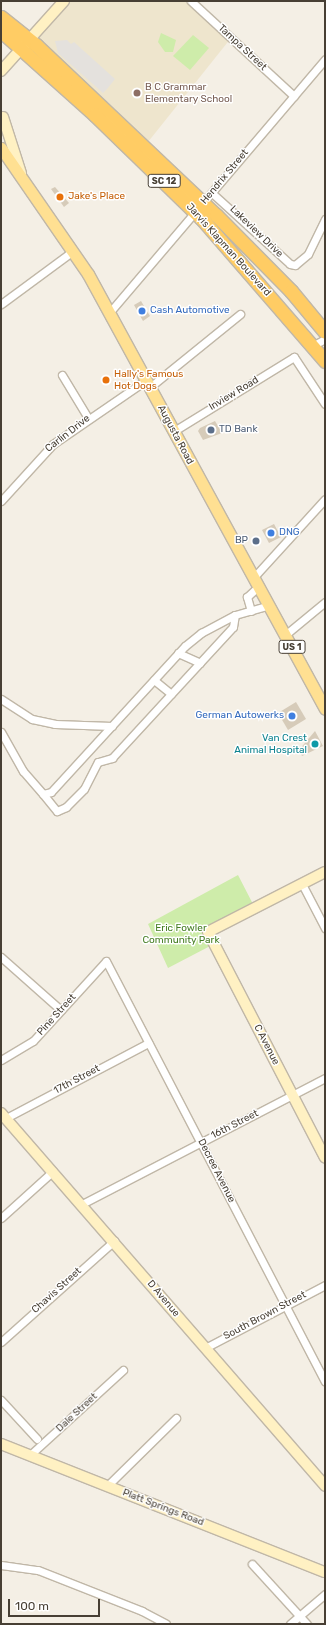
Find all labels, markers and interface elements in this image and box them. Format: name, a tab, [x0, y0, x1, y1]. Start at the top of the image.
street label: Tampa Street	[215, 22, 269, 74]
place label: B C Grammar Elementary School	[145, 81, 233, 104]
marker: B C Grammar Elementary School	[132, 88, 142, 98]
street label: Hendrix Street	[199, 147, 251, 207]
road number: SC 12	[147, 174, 181, 188]
place label: Jake's Place	[68, 191, 125, 203]
marker: Jake's Place	[55, 192, 65, 202]
street label: Jarvis Klapman Boulevard	[183, 201, 273, 299]
street label: Lakeview Drive	[227, 204, 285, 260]
place label: Cash Automotive	[150, 305, 230, 317]
marker: Cash Automotive	[137, 306, 147, 316]
place label: Hally's Famous Hot Dogs	[114, 368, 183, 392]
street label: Inview Road	[207, 374, 261, 414]
marker: Hally's Famous Hot Dogs	[101, 375, 111, 385]
street label: Augusta Road	[154, 403, 196, 467]
street label: Carlin Drive	[43, 413, 93, 455]
place label: TD Bank	[219, 424, 258, 436]
marker: TD Bank	[206, 425, 216, 435]
place label: DNG	[279, 527, 300, 539]
marker: DNG	[266, 528, 276, 538]
place label: BP	[235, 535, 248, 547]
marker: BP	[251, 536, 261, 546]
road number: US 1	[278, 640, 306, 654]
place label: German Autowerks	[195, 710, 284, 722]
marker: German Autowerks	[287, 711, 297, 721]
place label: Van Crest Animal Hospital	[234, 732, 307, 756]
marker: Van Crest Animal Hospital	[310, 739, 320, 749]
park label: Eric Fowler Community Park	[142, 922, 220, 946]
street label: Pine Street	[35, 992, 79, 1038]
street label: C Avenue	[251, 1023, 281, 1067]
street label: 17th Street	[52, 1063, 102, 1097]
street label: 16th Street	[209, 1108, 261, 1142]
street label: Decree Avenue	[195, 1137, 237, 1205]
street label: Chavis Street	[30, 1266, 84, 1316]
street label: D Avenue	[144, 1278, 182, 1320]
street label: South Brown Street	[222, 1289, 308, 1343]
street label: Dale Street	[54, 1391, 100, 1435]
street label: Platt Springs Road	[121, 1487, 205, 1529]
scale bar	[10, 1591, 102, 1617]
text: 100 m	[15, 1599, 49, 1613]

